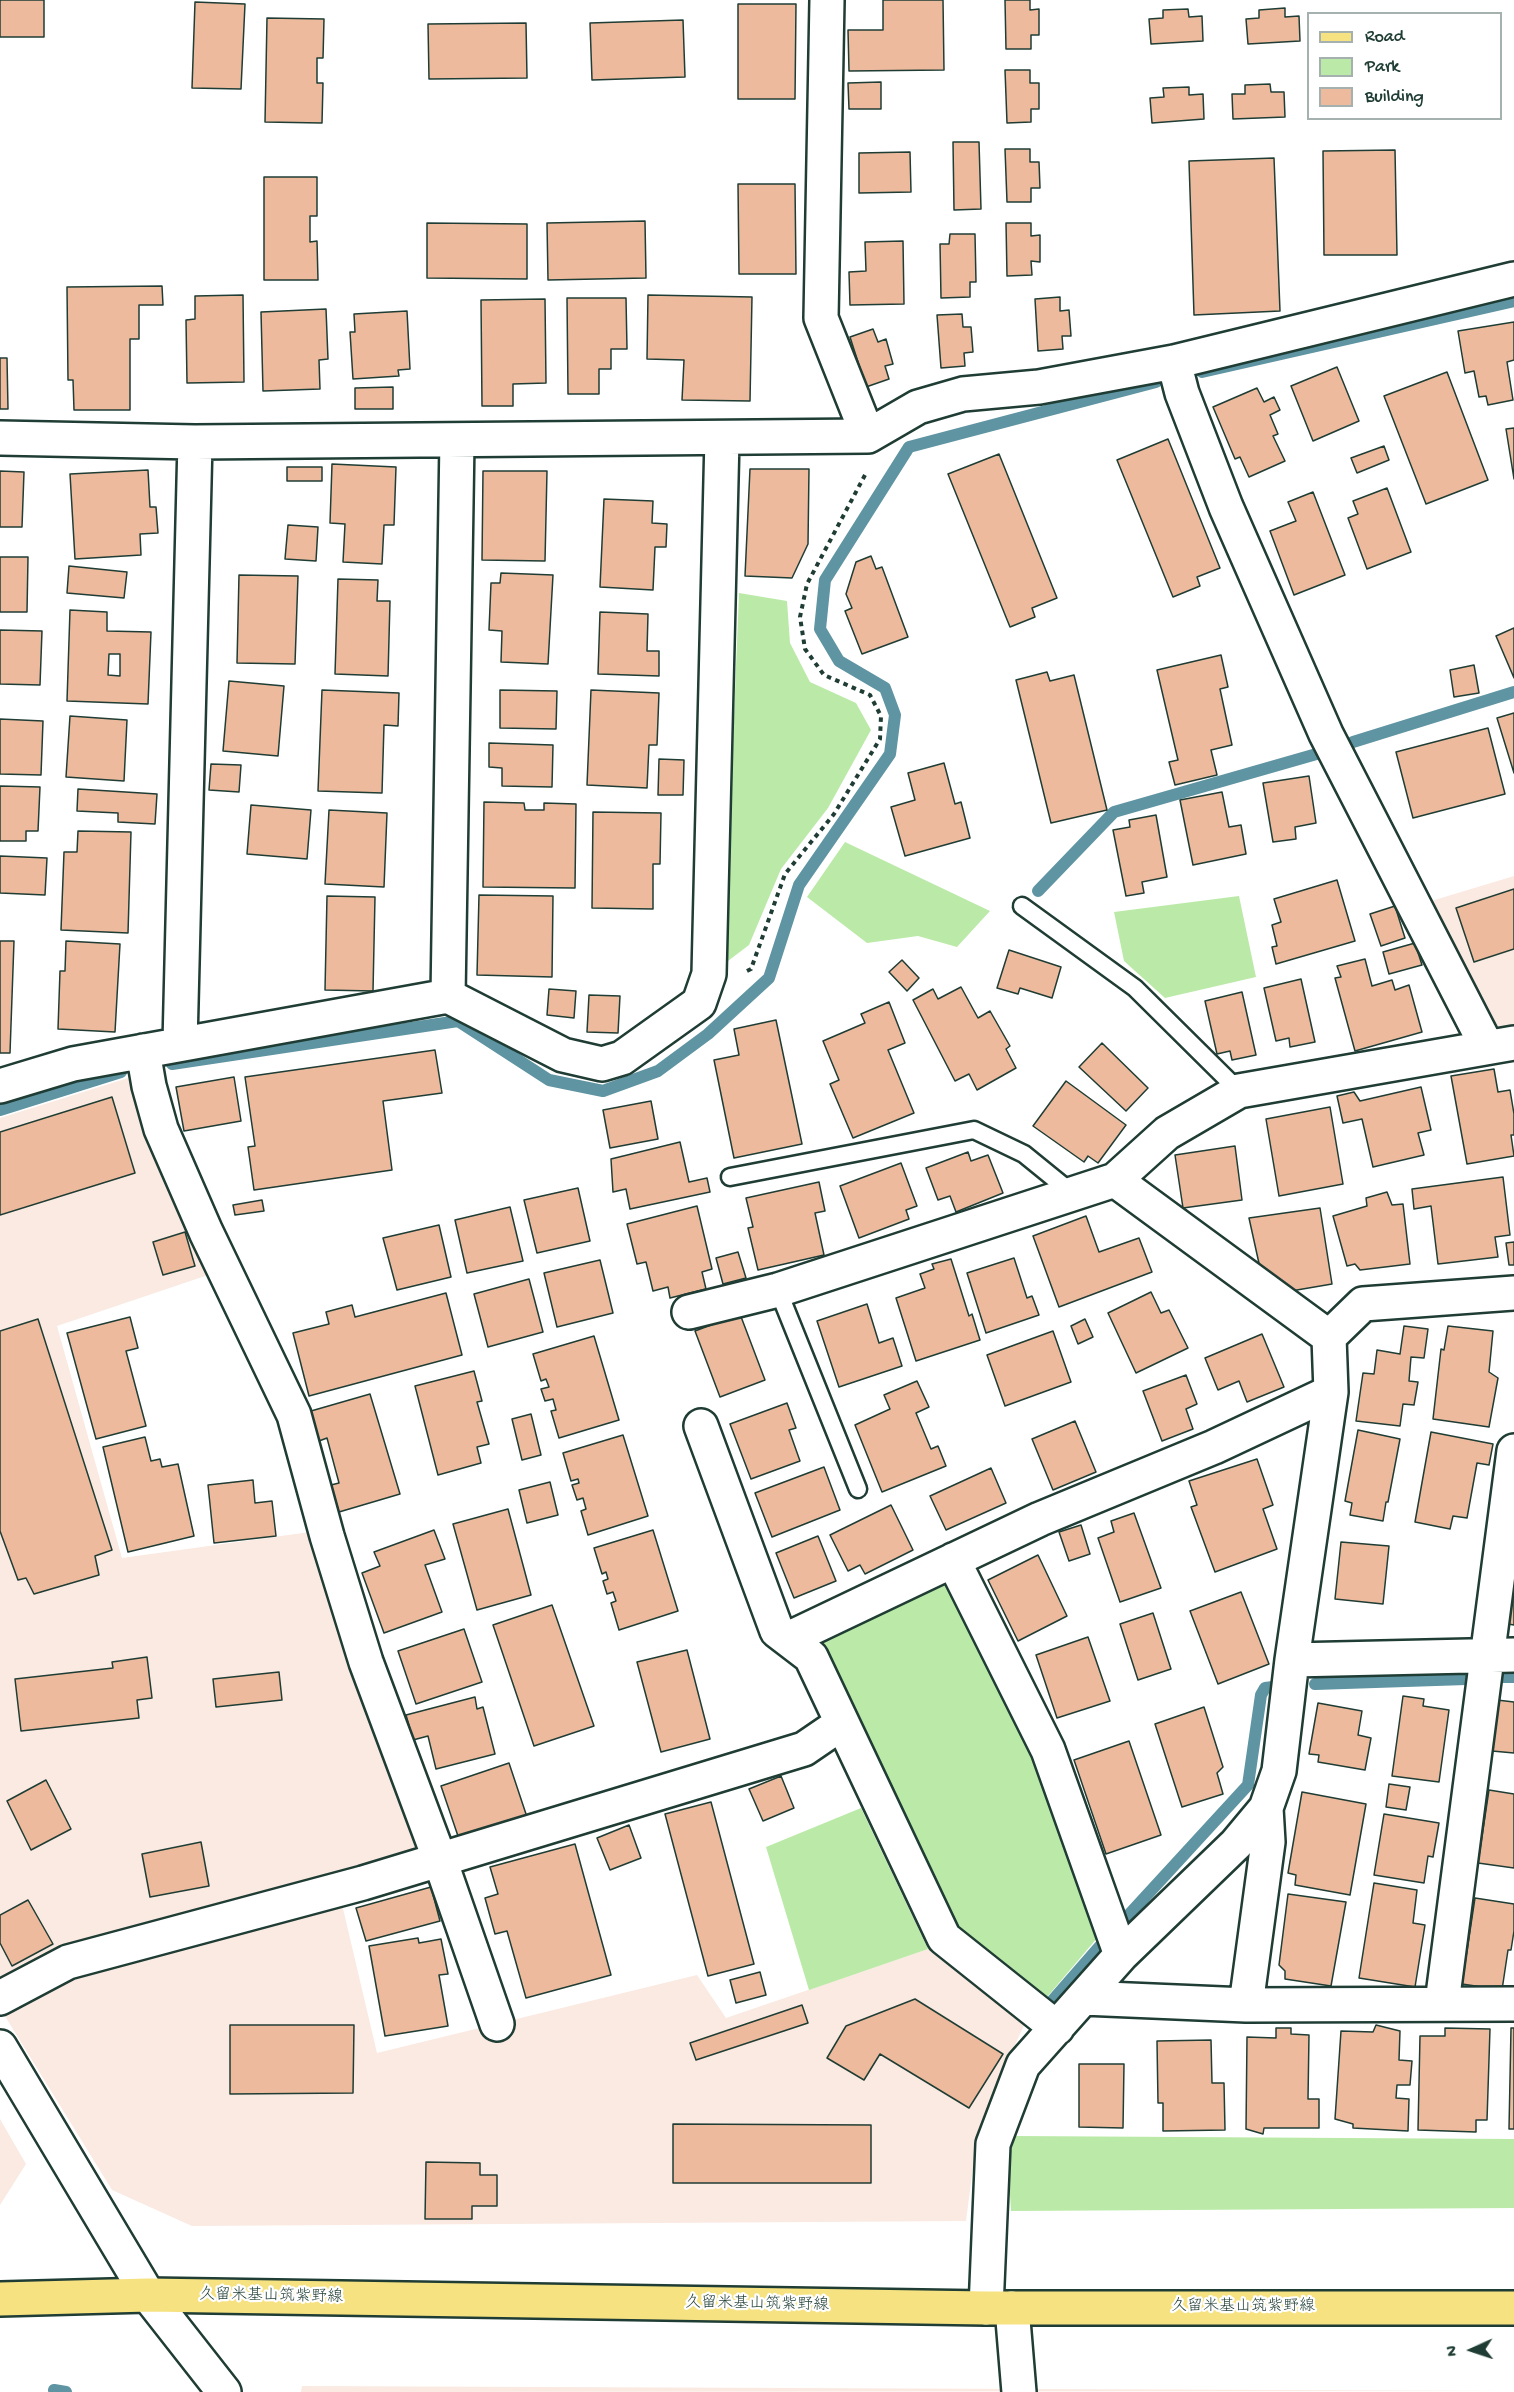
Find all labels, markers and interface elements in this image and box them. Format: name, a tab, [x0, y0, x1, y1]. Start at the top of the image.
legend	[1307, 12, 1502, 120]
text: Road	[1365, 27, 1404, 48]
text: Park	[1365, 57, 1399, 78]
text: Building	[1365, 87, 1424, 108]
street label: 久留米基山筑紫野線	[199, 2286, 343, 2308]
street label: 久留米基山筑紫野線	[685, 2294, 829, 2316]
street label: 久留米基山筑紫野線	[1171, 2298, 1315, 2318]
north arrow	[1442, 2320, 1502, 2380]
text: N	[1444, 2345, 1463, 2357]

